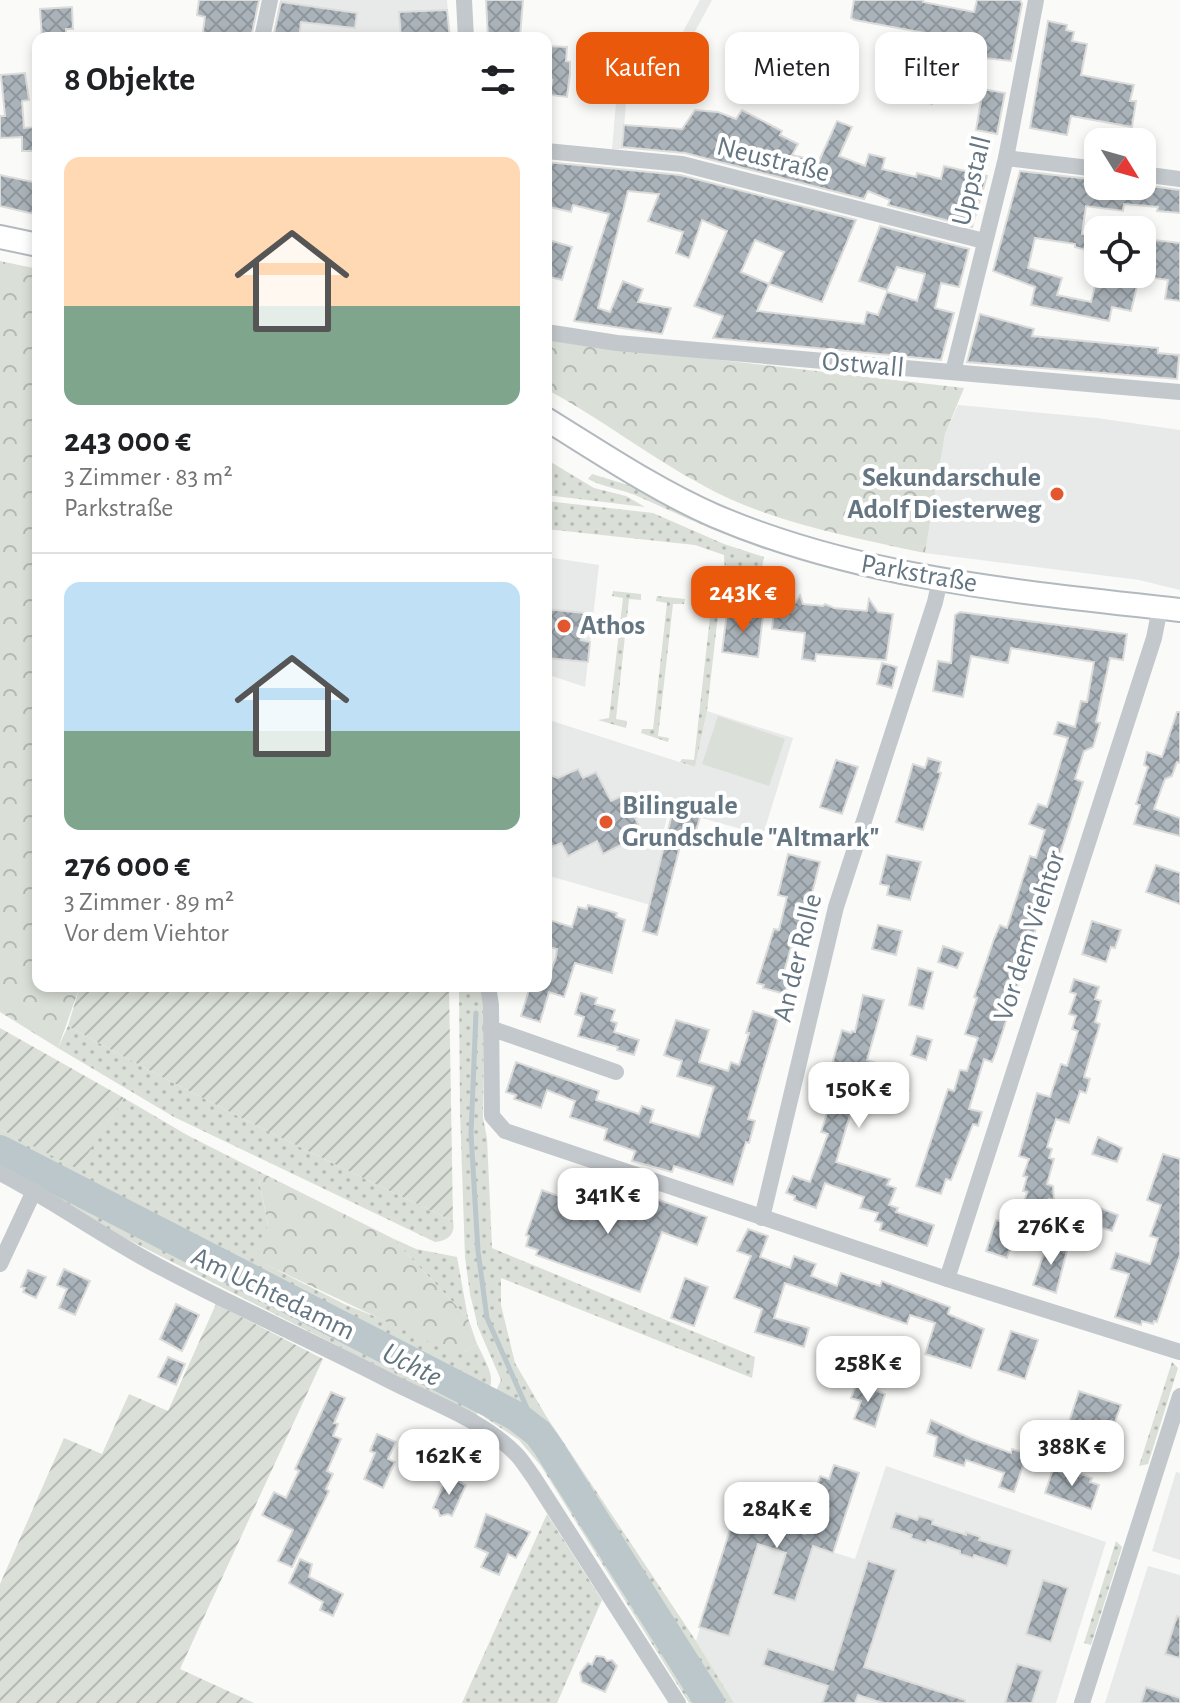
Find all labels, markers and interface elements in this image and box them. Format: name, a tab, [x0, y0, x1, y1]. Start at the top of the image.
chip: Kaufen	[576, 32, 709, 104]
chip: Mieten	[725, 32, 859, 104]
chip: Filter	[875, 32, 987, 104]
icon: filters	[476, 58, 520, 102]
text: 8 Objekte	[64, 63, 195, 97]
north arrow	[1084, 128, 1156, 200]
map controls	[1084, 128, 1156, 288]
street label: Neustraße	[714, 132, 832, 188]
street label: Uppstall	[947, 133, 997, 229]
icon: home	[220, 209, 364, 353]
button: locate	[1084, 216, 1156, 288]
street label: Ostwall	[821, 347, 905, 383]
text: 243 000 €	[64, 424, 191, 458]
text: 3 Zimmer · 83 m²	[64, 464, 232, 490]
place label: Sekundarschule Adolf Diesterweg	[847, 464, 1042, 524]
marker: Sekundarschule Adolf Diesterweg	[1048, 485, 1066, 503]
text: Parkstraße	[64, 495, 173, 521]
street label: Parkstraße	[859, 550, 979, 598]
pin: 243K €	[678, 566, 808, 634]
text: 243K €	[709, 579, 777, 605]
place label: Athos	[580, 612, 645, 640]
marker: Athos	[555, 617, 573, 635]
icon: home	[220, 634, 364, 778]
place label: Bilinguale Grundschule "Altmark"	[622, 792, 879, 852]
marker: Bilinguale Grundschule "Altmark"	[597, 813, 615, 831]
street label: Vor dem Viehtor	[989, 847, 1071, 1025]
text: 276 000 €	[64, 849, 190, 883]
text: 3 Zimmer · 89 m²	[64, 889, 234, 915]
street label: An der Rolle	[769, 891, 827, 1025]
text: Vor dem Viehtor	[64, 920, 229, 946]
pin: 150K €	[794, 1062, 924, 1130]
text: 150K €	[826, 1075, 892, 1101]
pin: 341K €	[543, 1168, 673, 1236]
text: 341K €	[576, 1181, 640, 1207]
pin: 276K €	[986, 1199, 1116, 1267]
text: 276K €	[1017, 1212, 1085, 1238]
street label: Am Uchtedamm	[187, 1242, 359, 1346]
pin: 258K €	[803, 1336, 933, 1404]
water label: Uchte	[378, 1338, 446, 1392]
text: 258K €	[834, 1349, 902, 1375]
pin: 388K €	[1007, 1420, 1137, 1488]
pin: 162K €	[384, 1429, 514, 1497]
text: 388K €	[1038, 1433, 1106, 1459]
text: 162K €	[416, 1442, 482, 1468]
pin: 284K €	[712, 1482, 842, 1550]
text: 284K €	[742, 1495, 812, 1521]

